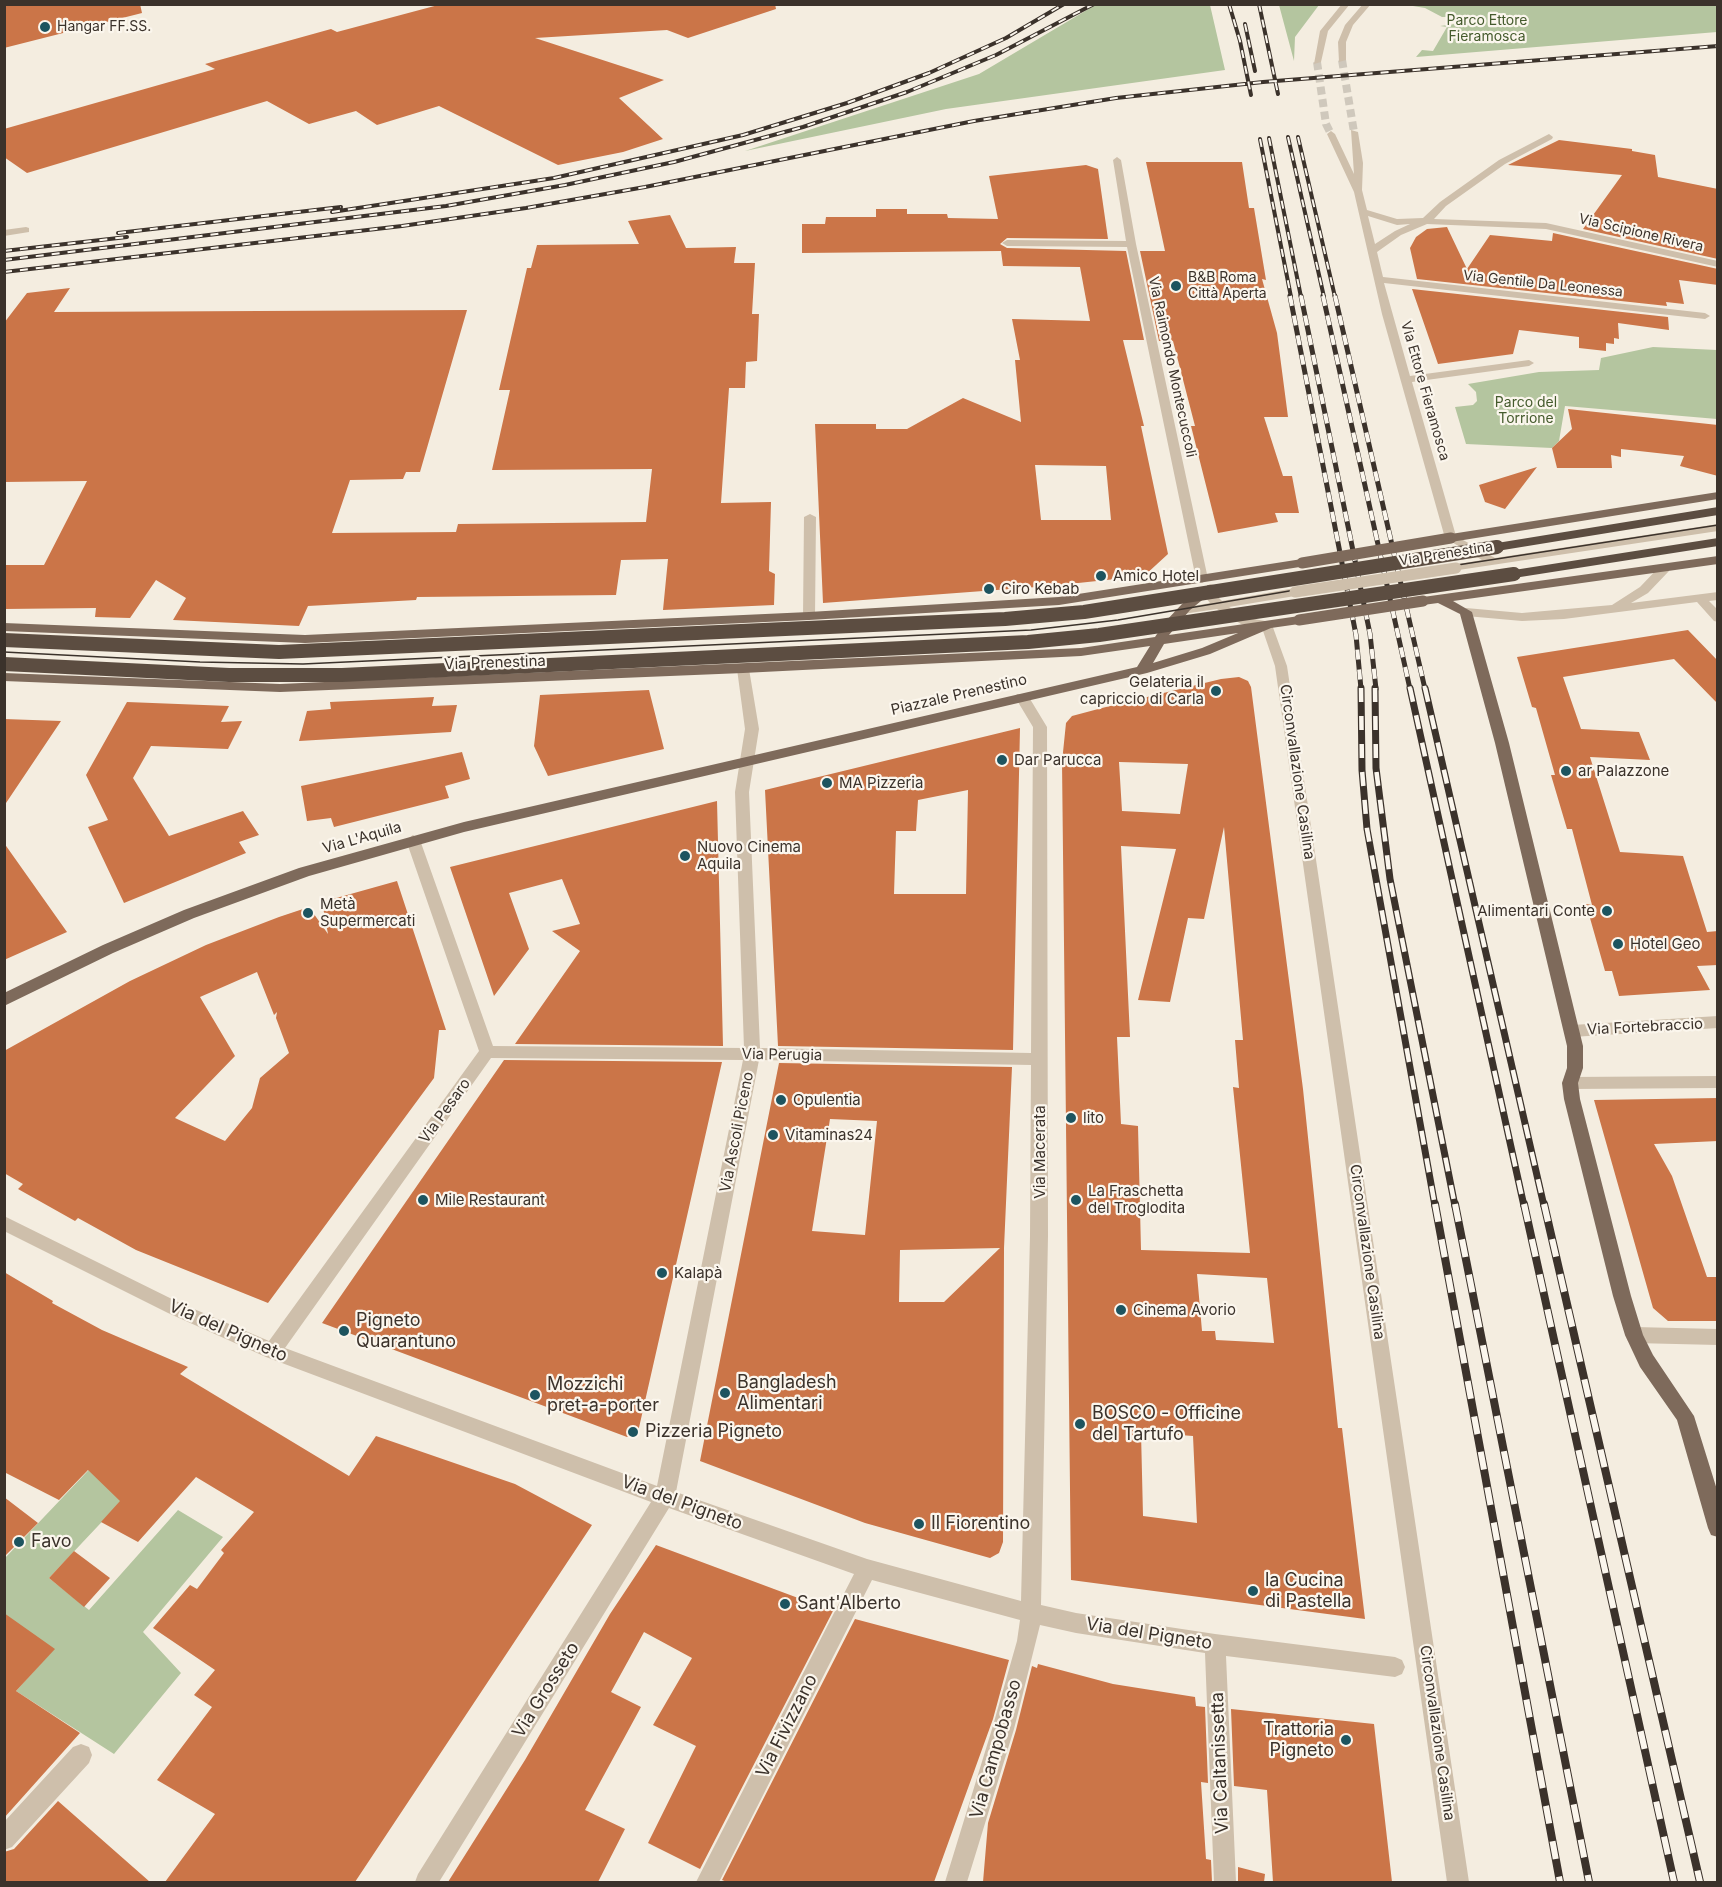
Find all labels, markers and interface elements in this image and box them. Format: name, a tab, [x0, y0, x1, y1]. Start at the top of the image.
park label: Parco Ettore Fieramosca	[1447, 13, 1527, 46]
place label: Hangar FF.SS.	[57, 19, 151, 35]
marker: Hangar FF.SS.	[38, 20, 52, 34]
street label: Via Scipione Rivera	[1577, 211, 1705, 255]
street label: Via Gentile Da Leonessa	[1462, 267, 1624, 301]
place label: B&B Roma Città Aperta	[1188, 270, 1267, 302]
street label: Via Raimondo Montecuccoli	[1145, 275, 1199, 459]
marker: B&B Roma Città Aperta	[1169, 279, 1183, 293]
street label: Via Ettore Fieramosca	[1397, 319, 1453, 463]
park label: Parco del Torrione	[1495, 395, 1557, 428]
street label: Via Prenestina	[1398, 538, 1494, 570]
place label: Amico Hotel	[1113, 567, 1199, 585]
marker: Amico Hotel	[1094, 569, 1108, 583]
place label: Ciro Kebab	[1001, 580, 1079, 598]
marker: Ciro Kebab	[982, 582, 996, 596]
street label: Via Prenestina	[444, 652, 546, 674]
street label: Piazzale Prenestino	[889, 671, 1029, 719]
place label: Gelateria il capriccio di Carla	[1080, 673, 1204, 708]
street label: Circonvallazione Casilina	[1276, 683, 1318, 861]
marker: Gelateria il capriccio di Carla	[1209, 684, 1223, 698]
place label: Dar Parucca	[1014, 751, 1101, 769]
marker: Dar Parucca	[995, 753, 1009, 767]
place label: ar Palazzone	[1578, 762, 1669, 780]
marker: ar Palazzone	[1559, 764, 1573, 778]
place label: MA Pizzeria	[839, 774, 923, 792]
marker: MA Pizzeria	[820, 776, 834, 790]
street label: Via L'Aquila	[321, 818, 403, 858]
place label: Nuovo Cinema Aquila	[697, 838, 801, 873]
marker: Nuovo Cinema Aquila	[678, 849, 692, 863]
place label: Metà Supermercati	[320, 895, 415, 930]
place label: Alimentari Conte	[1477, 902, 1595, 920]
marker: Alimentari Conte	[1600, 904, 1614, 918]
marker: Metà Supermercati	[301, 906, 315, 920]
place label: Hotel Geo	[1630, 935, 1700, 953]
marker: Hotel Geo	[1611, 937, 1625, 951]
street label: Via Fortebraccio	[1586, 1015, 1704, 1039]
street label: Via Perugia	[742, 1045, 822, 1065]
street label: Via Ascoli Piceno	[716, 1070, 758, 1194]
street label: Via Pesaro	[416, 1075, 474, 1147]
place label: Opulentia	[793, 1091, 861, 1109]
marker: Opulentia	[774, 1093, 788, 1107]
street label: Via Macerata	[1031, 1105, 1049, 1199]
place label: lito	[1083, 1109, 1104, 1127]
marker: lito	[1064, 1111, 1078, 1125]
place label: Vitaminas24	[785, 1126, 873, 1144]
marker: Vitaminas24	[766, 1128, 780, 1142]
street label: Circonvallazione Casilina	[1346, 1163, 1388, 1341]
place label: La Fraschetta del Troglodita	[1088, 1182, 1185, 1217]
place label: Mile Restaurant	[435, 1191, 545, 1209]
marker: Mile Restaurant	[416, 1193, 430, 1207]
marker: La Fraschetta del Troglodita	[1069, 1193, 1083, 1207]
place label: Kalapà	[674, 1264, 722, 1282]
marker: Kalapà	[655, 1266, 669, 1280]
street label: Via del Pigneto	[165, 1295, 291, 1367]
place label: Cinema Avorio	[1133, 1301, 1236, 1319]
marker: Cinema Avorio	[1114, 1303, 1128, 1317]
place label: Pigneto Quarantuno	[356, 1310, 456, 1352]
marker: Pigneto Quarantuno	[337, 1324, 351, 1338]
place label: Bangladesh Alimentari	[737, 1372, 837, 1414]
place label: Mozzichi pret-a-porter	[547, 1374, 659, 1416]
marker: Bangladesh Alimentari	[718, 1386, 732, 1400]
marker: Mozzichi pret-a-porter	[528, 1388, 542, 1402]
place label: BOSCO - Officine del Tartufo	[1092, 1403, 1241, 1446]
marker: BOSCO - Officine del Tartufo	[1073, 1417, 1087, 1431]
place label: Pizzeria Pigneto	[645, 1421, 782, 1443]
marker: Pizzeria Pigneto	[626, 1425, 640, 1439]
street label: Via del Pigneto	[618, 1471, 746, 1535]
place label: Il Fiorentino	[931, 1513, 1030, 1535]
marker: Il Fiorentino	[912, 1517, 926, 1531]
place label: Favo	[31, 1531, 72, 1553]
marker: Favo	[12, 1535, 26, 1549]
place label: la Cucina di Pastella	[1265, 1570, 1352, 1612]
marker: la Cucina di Pastella	[1246, 1584, 1260, 1598]
place label: Sant'Alberto	[797, 1593, 901, 1615]
marker: Sant'Alberto	[778, 1597, 792, 1611]
street label: Via del Pigneto	[1084, 1613, 1214, 1655]
street label: Via Grosseto	[508, 1638, 584, 1742]
street label: Circonvallazione Casilina	[1416, 1644, 1458, 1822]
street label: Via Fivizzano	[752, 1671, 822, 1781]
street label: Via Campobasso	[966, 1677, 1026, 1821]
street label: Via Caltanissetta	[1207, 1692, 1233, 1834]
place label: Trattoria Pigneto	[1263, 1719, 1334, 1762]
marker: Trattoria Pigneto	[1339, 1733, 1353, 1747]

